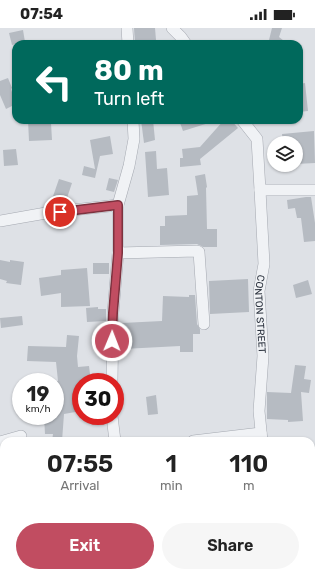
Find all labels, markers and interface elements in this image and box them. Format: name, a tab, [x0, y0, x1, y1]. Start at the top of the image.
text: 07:54	[20, 5, 63, 23]
text: 80 m	[94, 54, 164, 87]
icon: left	[28, 56, 80, 108]
text: Turn left	[94, 88, 164, 110]
map controls	[267, 136, 303, 172]
button: layers	[267, 136, 303, 172]
pin	[43, 195, 77, 229]
icon: arrive	[49, 201, 71, 223]
street label: CONTON STREET	[252, 274, 268, 354]
position arrow	[91, 320, 133, 362]
speed limit sign: 30	[72, 373, 124, 425]
text: 19	[27, 382, 49, 406]
text: km/h	[26, 403, 50, 415]
text: 07:55	[47, 450, 113, 478]
text: 1	[166, 450, 177, 478]
text: 110	[229, 450, 268, 478]
text: Arrival	[60, 478, 99, 493]
text: min	[160, 478, 183, 493]
text: m	[243, 478, 255, 493]
button: Exit	[16, 523, 154, 569]
button: Share	[162, 523, 299, 569]

